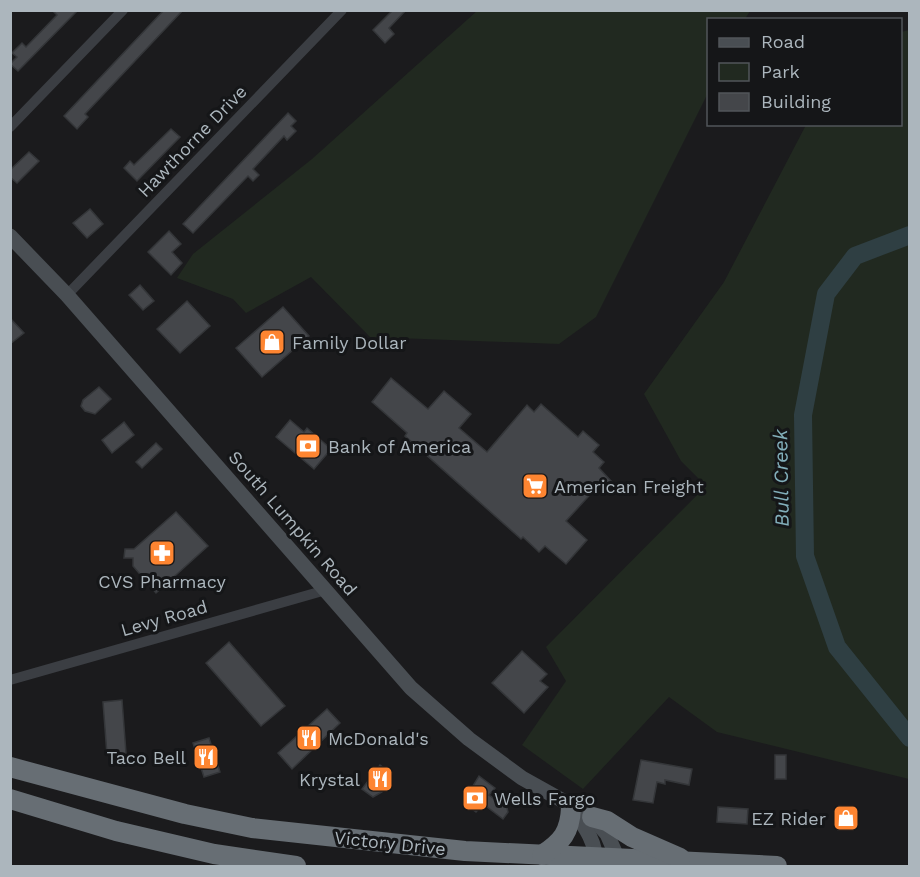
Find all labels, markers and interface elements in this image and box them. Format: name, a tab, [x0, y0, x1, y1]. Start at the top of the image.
legend	[707, 18, 902, 126]
text: Road	[761, 31, 805, 52]
text: Park	[761, 61, 800, 82]
street label: Hawthorne Drive	[133, 81, 251, 201]
text: Building	[761, 91, 831, 112]
shop icon: Family Dollar	[257, 327, 287, 357]
place label: Family Dollar	[292, 332, 407, 353]
water label: Bull Creek	[768, 428, 794, 527]
bank icon: Bank of America	[293, 431, 323, 461]
place label: Bank of America	[328, 436, 471, 457]
street label: South Lumpkin Road	[225, 446, 361, 600]
supermarket icon: American Freight	[520, 471, 550, 501]
place label: American Freight	[554, 476, 704, 497]
pharmacy icon: CVS Pharmacy	[147, 538, 177, 568]
place label: CVS Pharmacy	[98, 571, 226, 592]
street label: Levy Road	[118, 596, 210, 640]
restaurant icon: McDonald's	[294, 723, 324, 753]
place label: McDonald's	[328, 728, 429, 749]
restaurant icon: Taco Bell	[191, 742, 221, 772]
place label: Taco Bell	[107, 747, 186, 768]
restaurant icon: Krystal	[365, 764, 395, 794]
place label: Krystal	[299, 769, 360, 790]
bank icon: Wells Fargo	[460, 783, 490, 813]
place label: Wells Fargo	[494, 788, 595, 809]
shop icon: EZ Rider	[831, 803, 861, 833]
place label: EZ Rider	[751, 808, 826, 829]
street label: Victory Drive	[333, 827, 447, 859]

